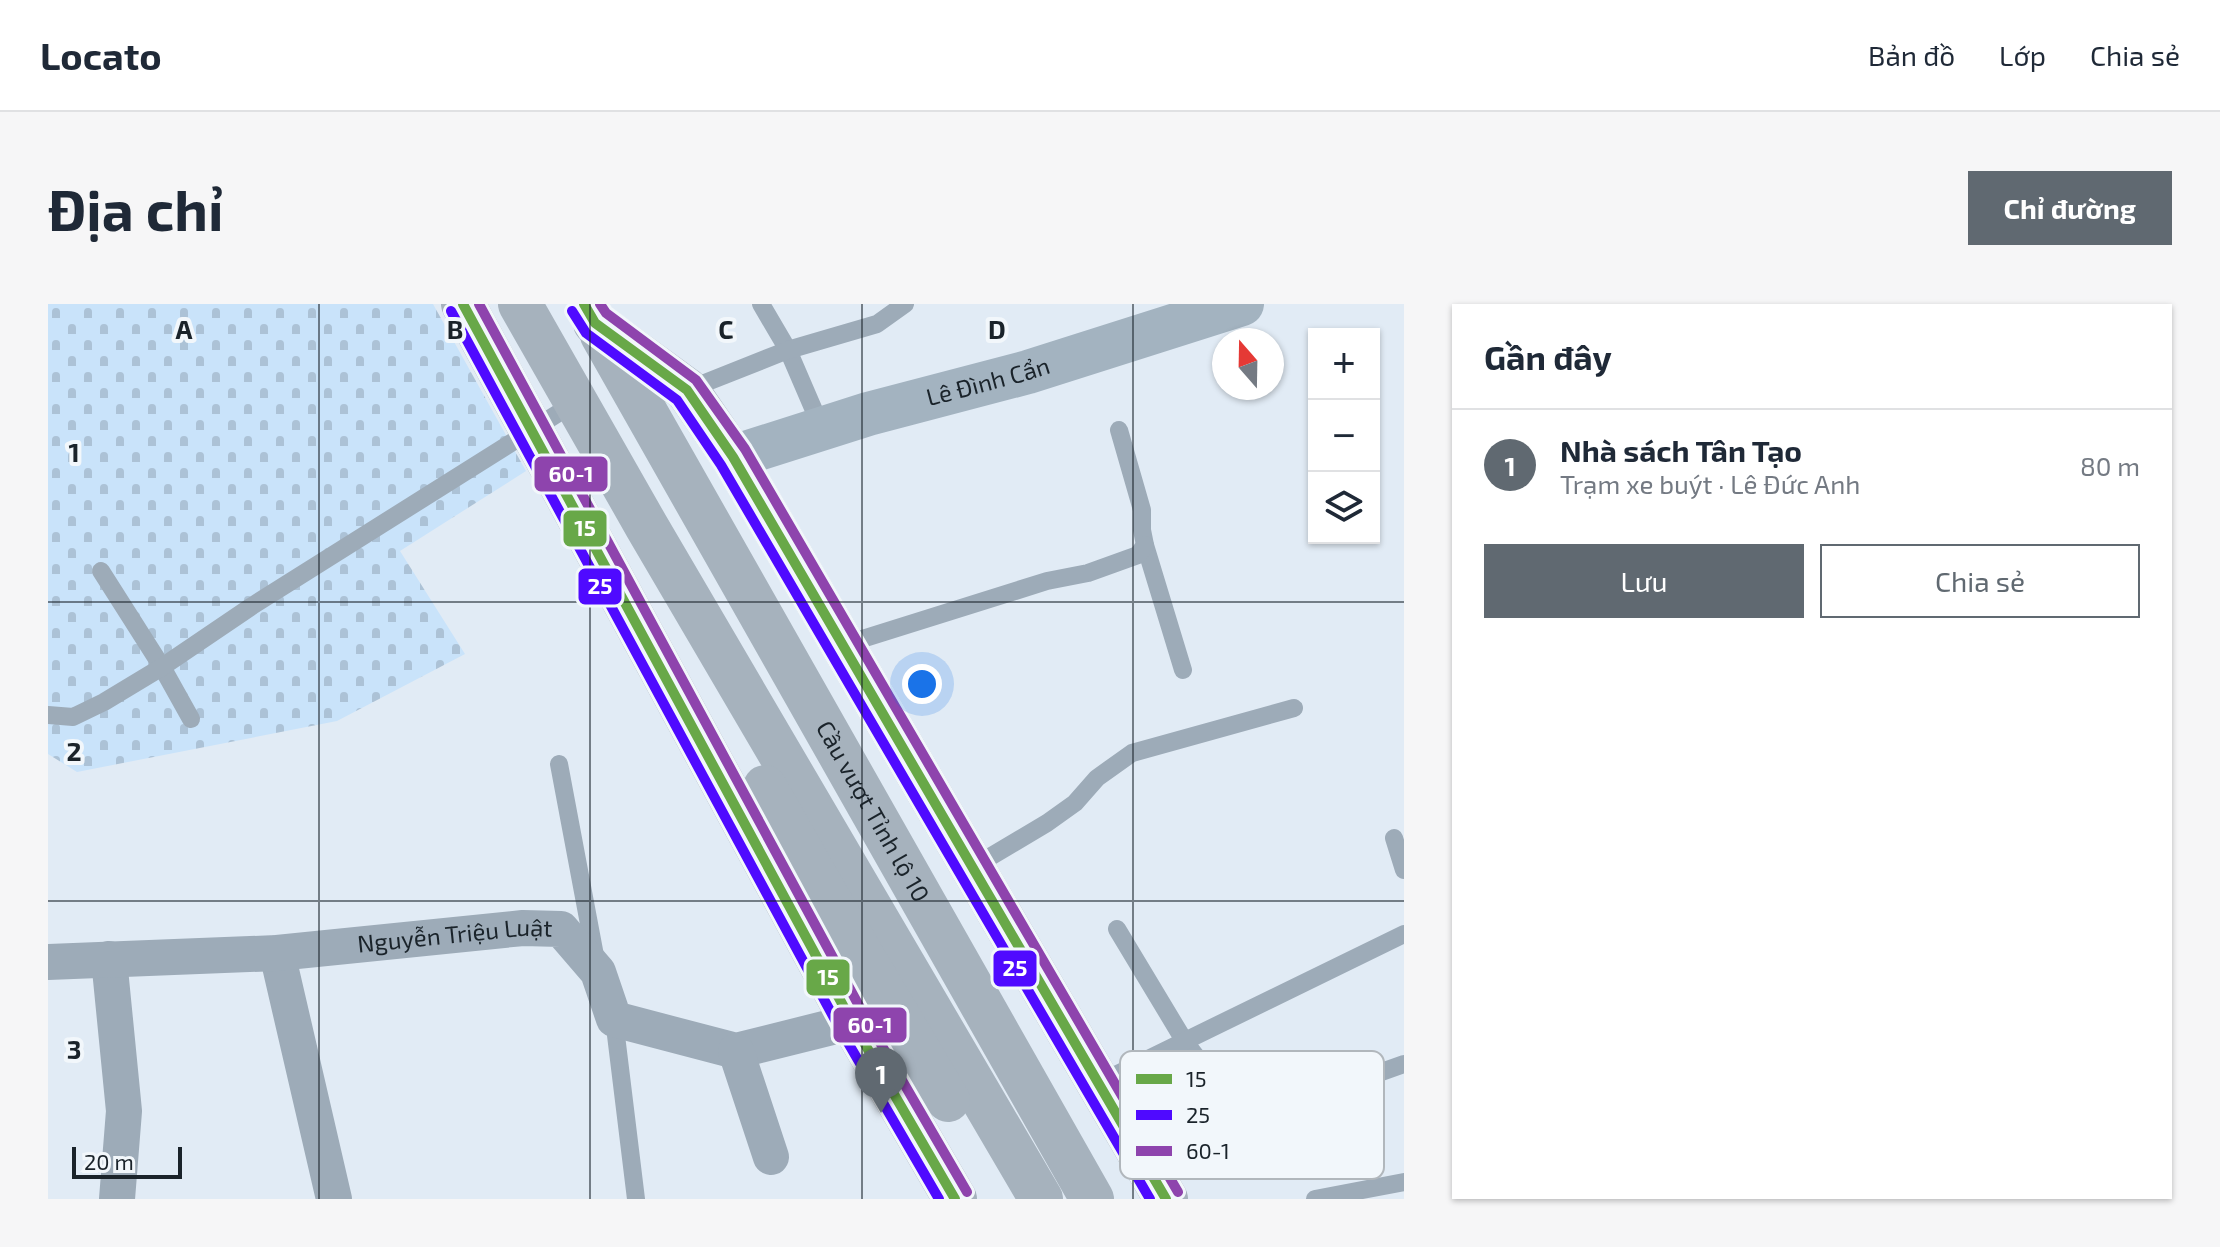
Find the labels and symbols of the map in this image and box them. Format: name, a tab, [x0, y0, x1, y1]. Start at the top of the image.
text: A	[176, 313, 193, 344]
text: B	[447, 313, 463, 344]
text: C	[718, 313, 734, 344]
text: D	[988, 313, 1006, 344]
north arrow	[1212, 328, 1284, 400]
street label: Lê Đình Cẩn	[923, 350, 1053, 411]
text: 1	[68, 436, 80, 467]
line badge: 60-1	[533, 455, 609, 493]
text: 60-1	[549, 460, 593, 486]
line badge: 15	[562, 509, 608, 548]
text: 15	[574, 514, 596, 540]
line badge: 25	[577, 567, 623, 606]
text: 25	[588, 572, 612, 598]
your location	[902, 664, 942, 704]
street label: Cầu vượt Tỉnh lộ 10	[811, 715, 937, 907]
text: 2	[66, 735, 82, 766]
street label: Nguyễn Triệu Luật	[356, 912, 553, 958]
line badge: 25	[992, 949, 1038, 988]
text: 25	[1003, 954, 1027, 980]
line badge: 15	[805, 958, 851, 997]
text: 15	[817, 963, 839, 989]
line badge: 60-1	[832, 1006, 908, 1044]
text: 60-1	[848, 1011, 892, 1037]
text: 3	[67, 1033, 81, 1064]
pin: 1	[855, 1047, 907, 1113]
legend	[1120, 1051, 1384, 1179]
text: 15	[1186, 1065, 1207, 1091]
text: 25	[1186, 1101, 1210, 1127]
text: 60-1	[1186, 1137, 1230, 1163]
scale bar	[72, 1143, 182, 1179]

